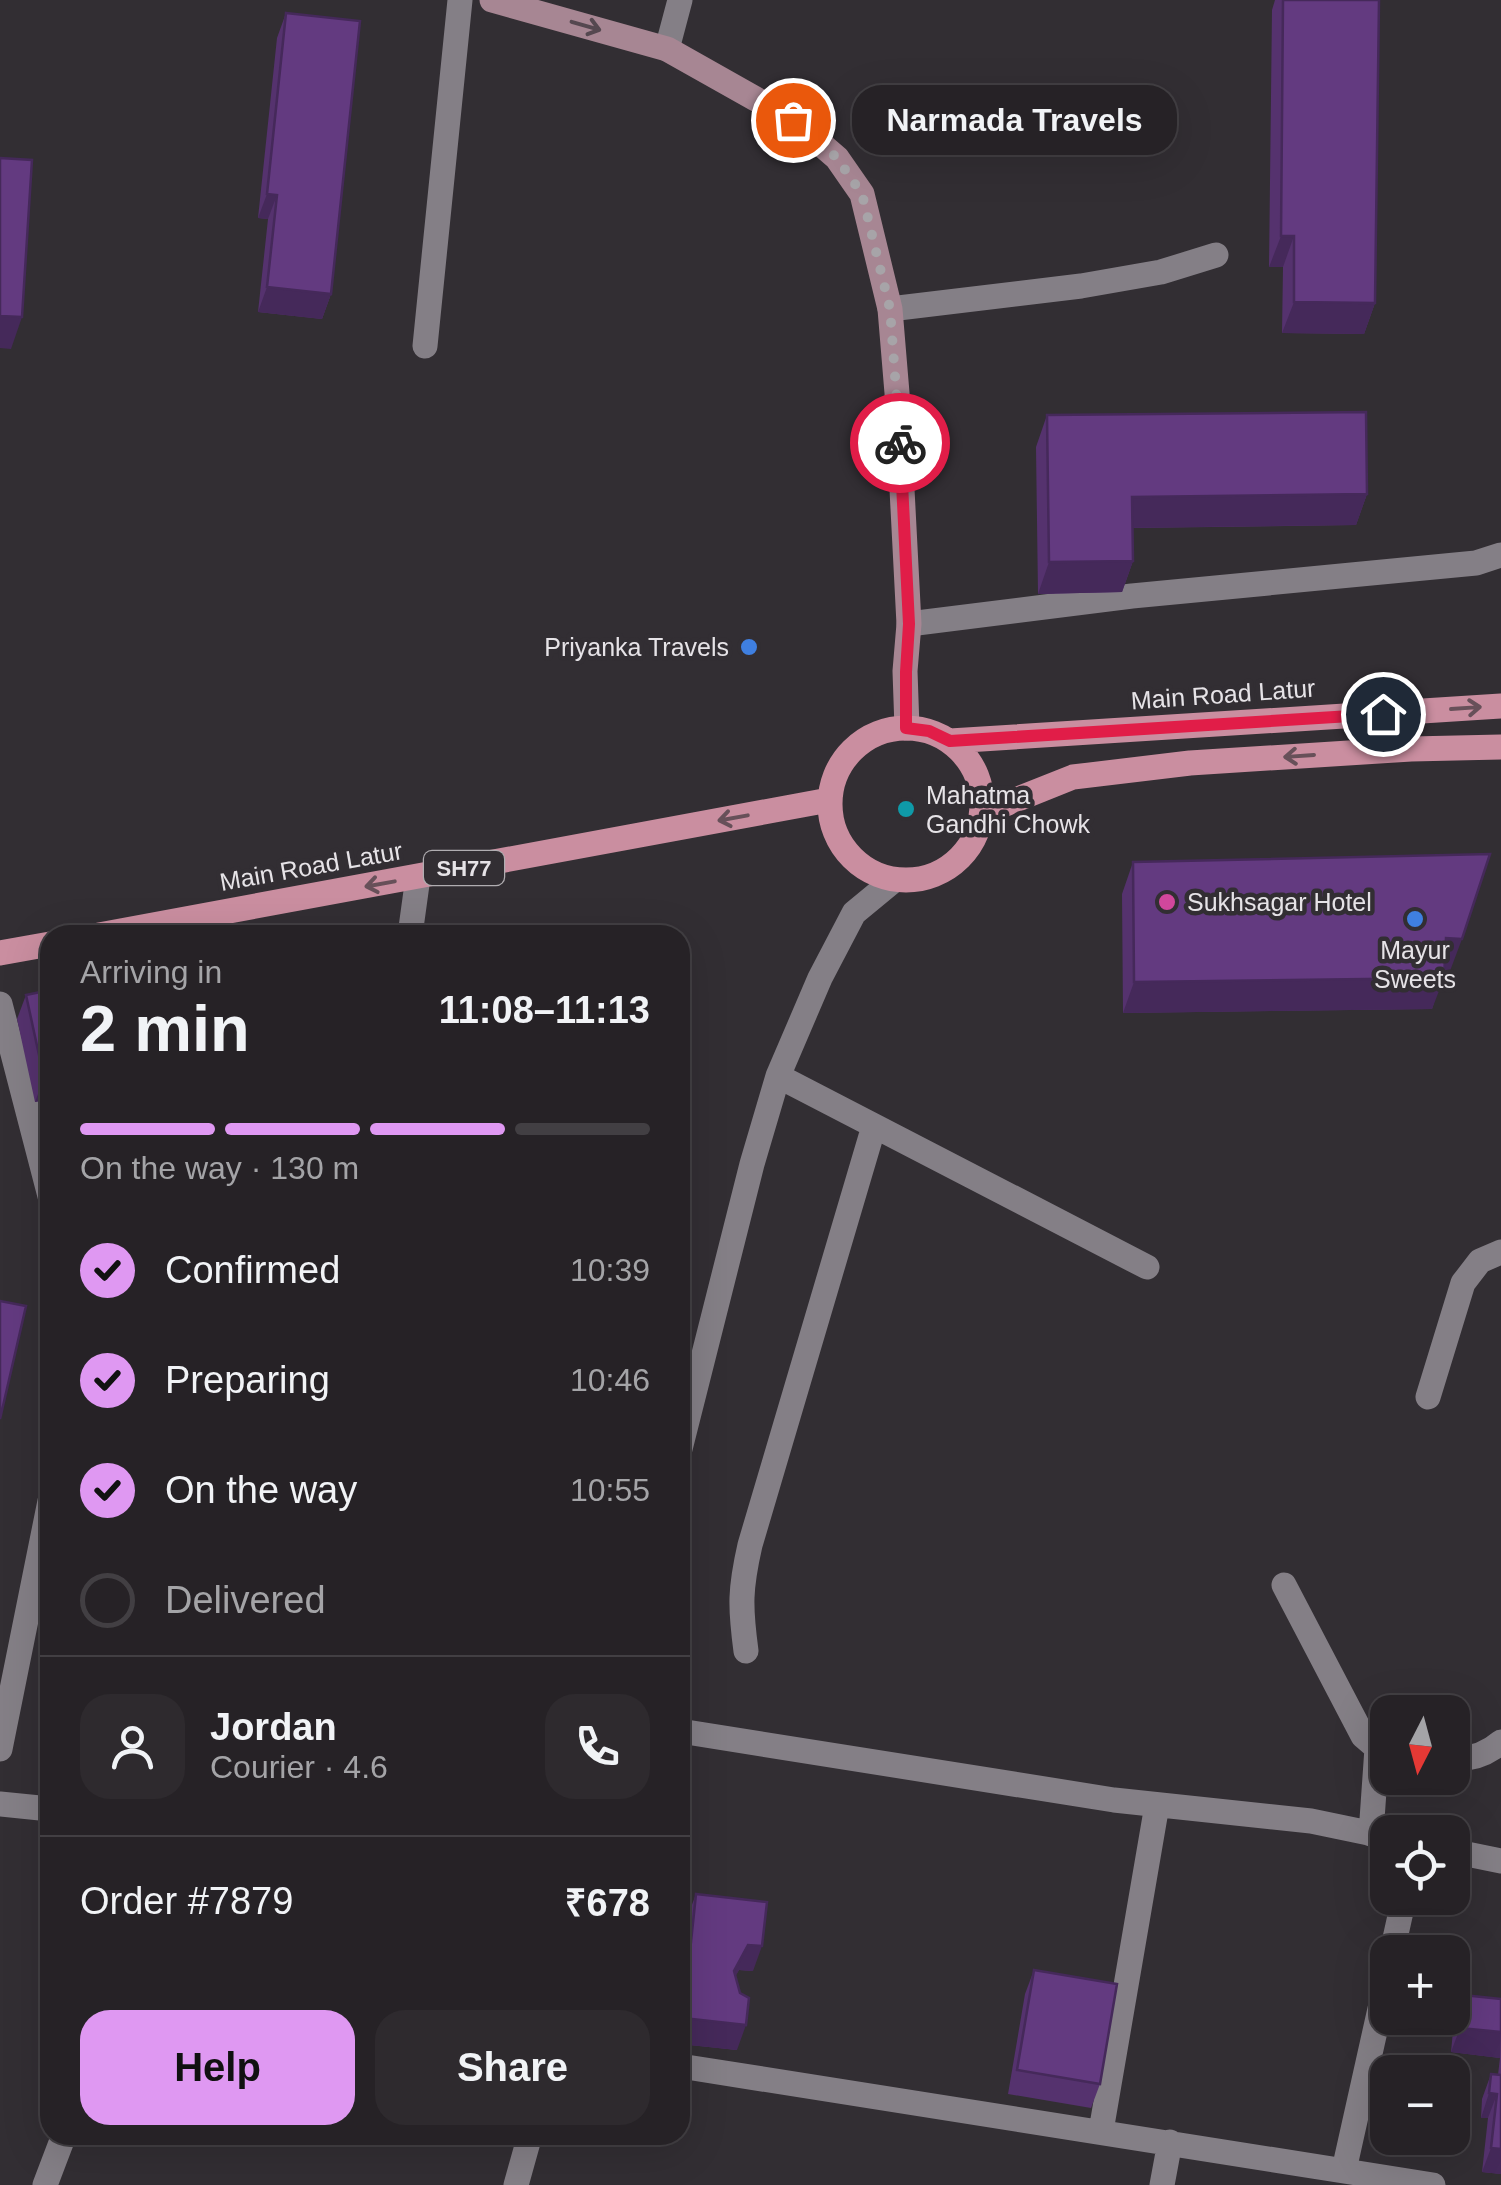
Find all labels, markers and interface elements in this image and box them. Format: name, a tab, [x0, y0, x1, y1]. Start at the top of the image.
one-way arrow	[570, 18, 602, 36]
pin	[751, 78, 836, 163]
callout: Narmada Travels	[853, 85, 1178, 155]
icon: bag	[766, 93, 821, 148]
text: Narmada Travels	[886, 102, 1143, 138]
courier	[850, 393, 950, 493]
icon: bike	[873, 416, 928, 471]
place label: Priyanka Travels	[544, 633, 729, 661]
marker: Priyanka Travels	[738, 636, 760, 658]
pin	[1341, 672, 1426, 757]
street label: Main Road Latur	[1130, 674, 1316, 714]
icon: home	[1356, 687, 1411, 742]
one-way arrow	[1450, 698, 1482, 717]
one-way arrow	[1283, 747, 1315, 766]
place label: Mahatma Gandhi Chowk	[926, 781, 1090, 838]
marker: Mahatma Gandhi Chowk	[895, 798, 917, 820]
one-way arrow	[718, 809, 750, 828]
street label: Main Road Latur	[218, 836, 404, 896]
road number: SH77	[424, 851, 504, 885]
one-way arrow	[364, 875, 396, 894]
place label: Sukhsagar Hotel	[1187, 888, 1372, 916]
marker: Sukhsagar Hotel	[1156, 891, 1178, 913]
marker: Mayur Sweets	[1404, 908, 1426, 930]
place label: Mayur Sweets	[1374, 936, 1456, 993]
text: Arriving in	[80, 954, 222, 990]
text: 11:08–11:13	[439, 989, 650, 1031]
text: 2 min	[80, 992, 250, 1065]
text: On the way · 130 m	[80, 1150, 359, 1186]
icon: check	[80, 1243, 135, 1298]
text: Confirmed	[165, 1249, 340, 1291]
text: 10:39	[570, 1252, 650, 1288]
icon: check	[80, 1353, 135, 1408]
text: Preparing	[165, 1359, 330, 1401]
text: 10:46	[570, 1362, 650, 1398]
icon: check	[80, 1463, 135, 1518]
text: On the way	[165, 1469, 357, 1511]
text: 10:55	[570, 1472, 650, 1508]
text: Delivered	[165, 1579, 326, 1621]
button: person	[80, 1694, 185, 1799]
button: phone	[545, 1694, 650, 1799]
north arrow	[1370, 1695, 1470, 1795]
map controls	[1370, 1695, 1470, 2155]
text: Jordan	[210, 1706, 337, 1748]
text: Courier · 4.6	[210, 1749, 388, 1785]
button: locate	[1370, 1815, 1470, 1915]
text: Order #7879	[80, 1880, 293, 1922]
text: ₹678	[565, 1882, 650, 1924]
button: +	[1370, 1935, 1470, 2035]
button: Help	[80, 2010, 355, 2125]
button: Share	[375, 2010, 650, 2125]
button: −	[1370, 2055, 1470, 2155]

